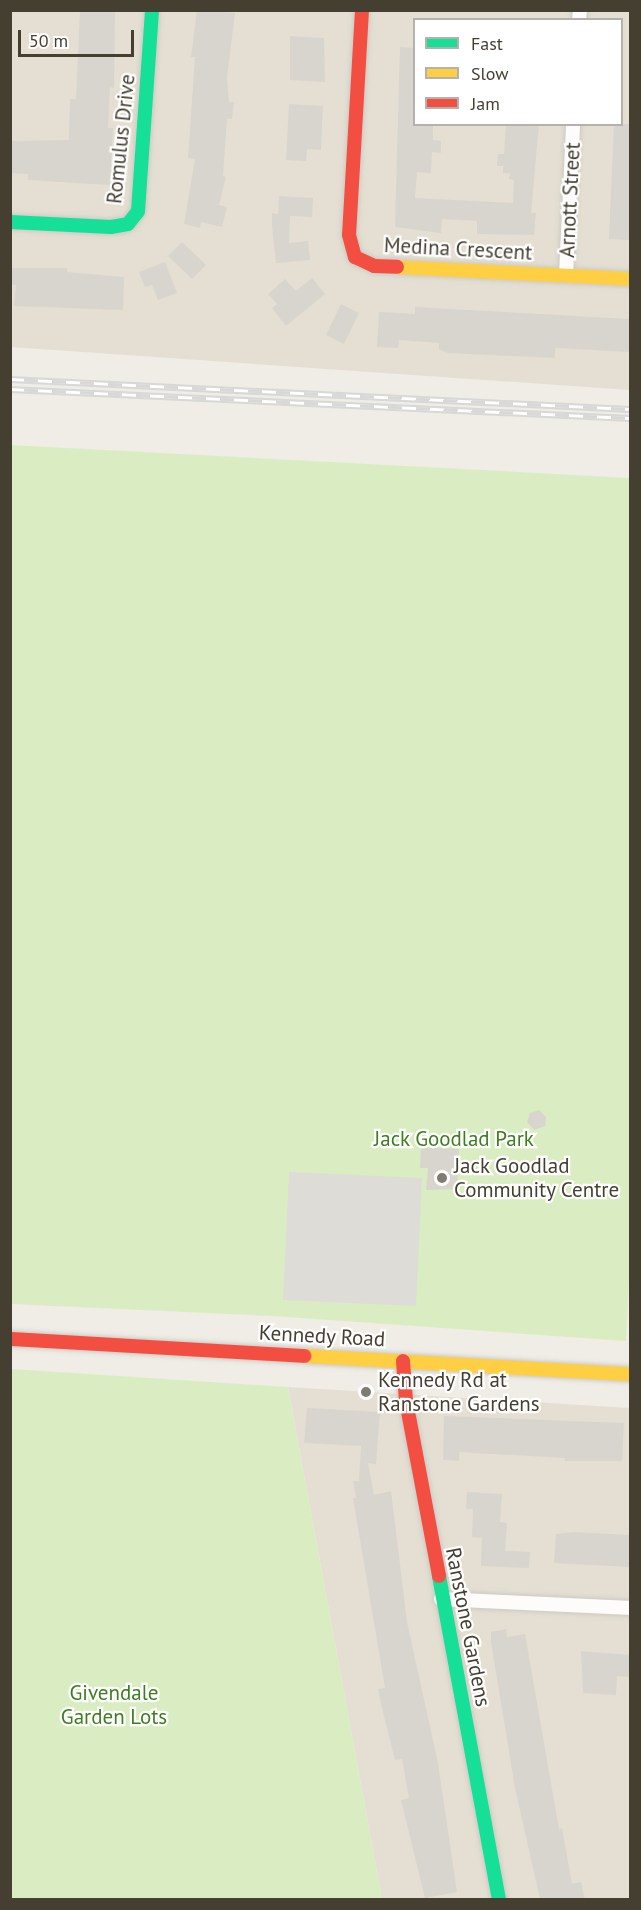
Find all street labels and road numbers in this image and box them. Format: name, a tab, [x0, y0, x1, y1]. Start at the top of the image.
street label: Romulus Drive	[102, 73, 140, 205]
street label: Arnott Street	[554, 142, 586, 258]
street label: Medina Crescent	[383, 233, 533, 265]
street label: Kennedy Road	[258, 1320, 386, 1352]
street label: Ranstone Gardens	[440, 1545, 496, 1709]

